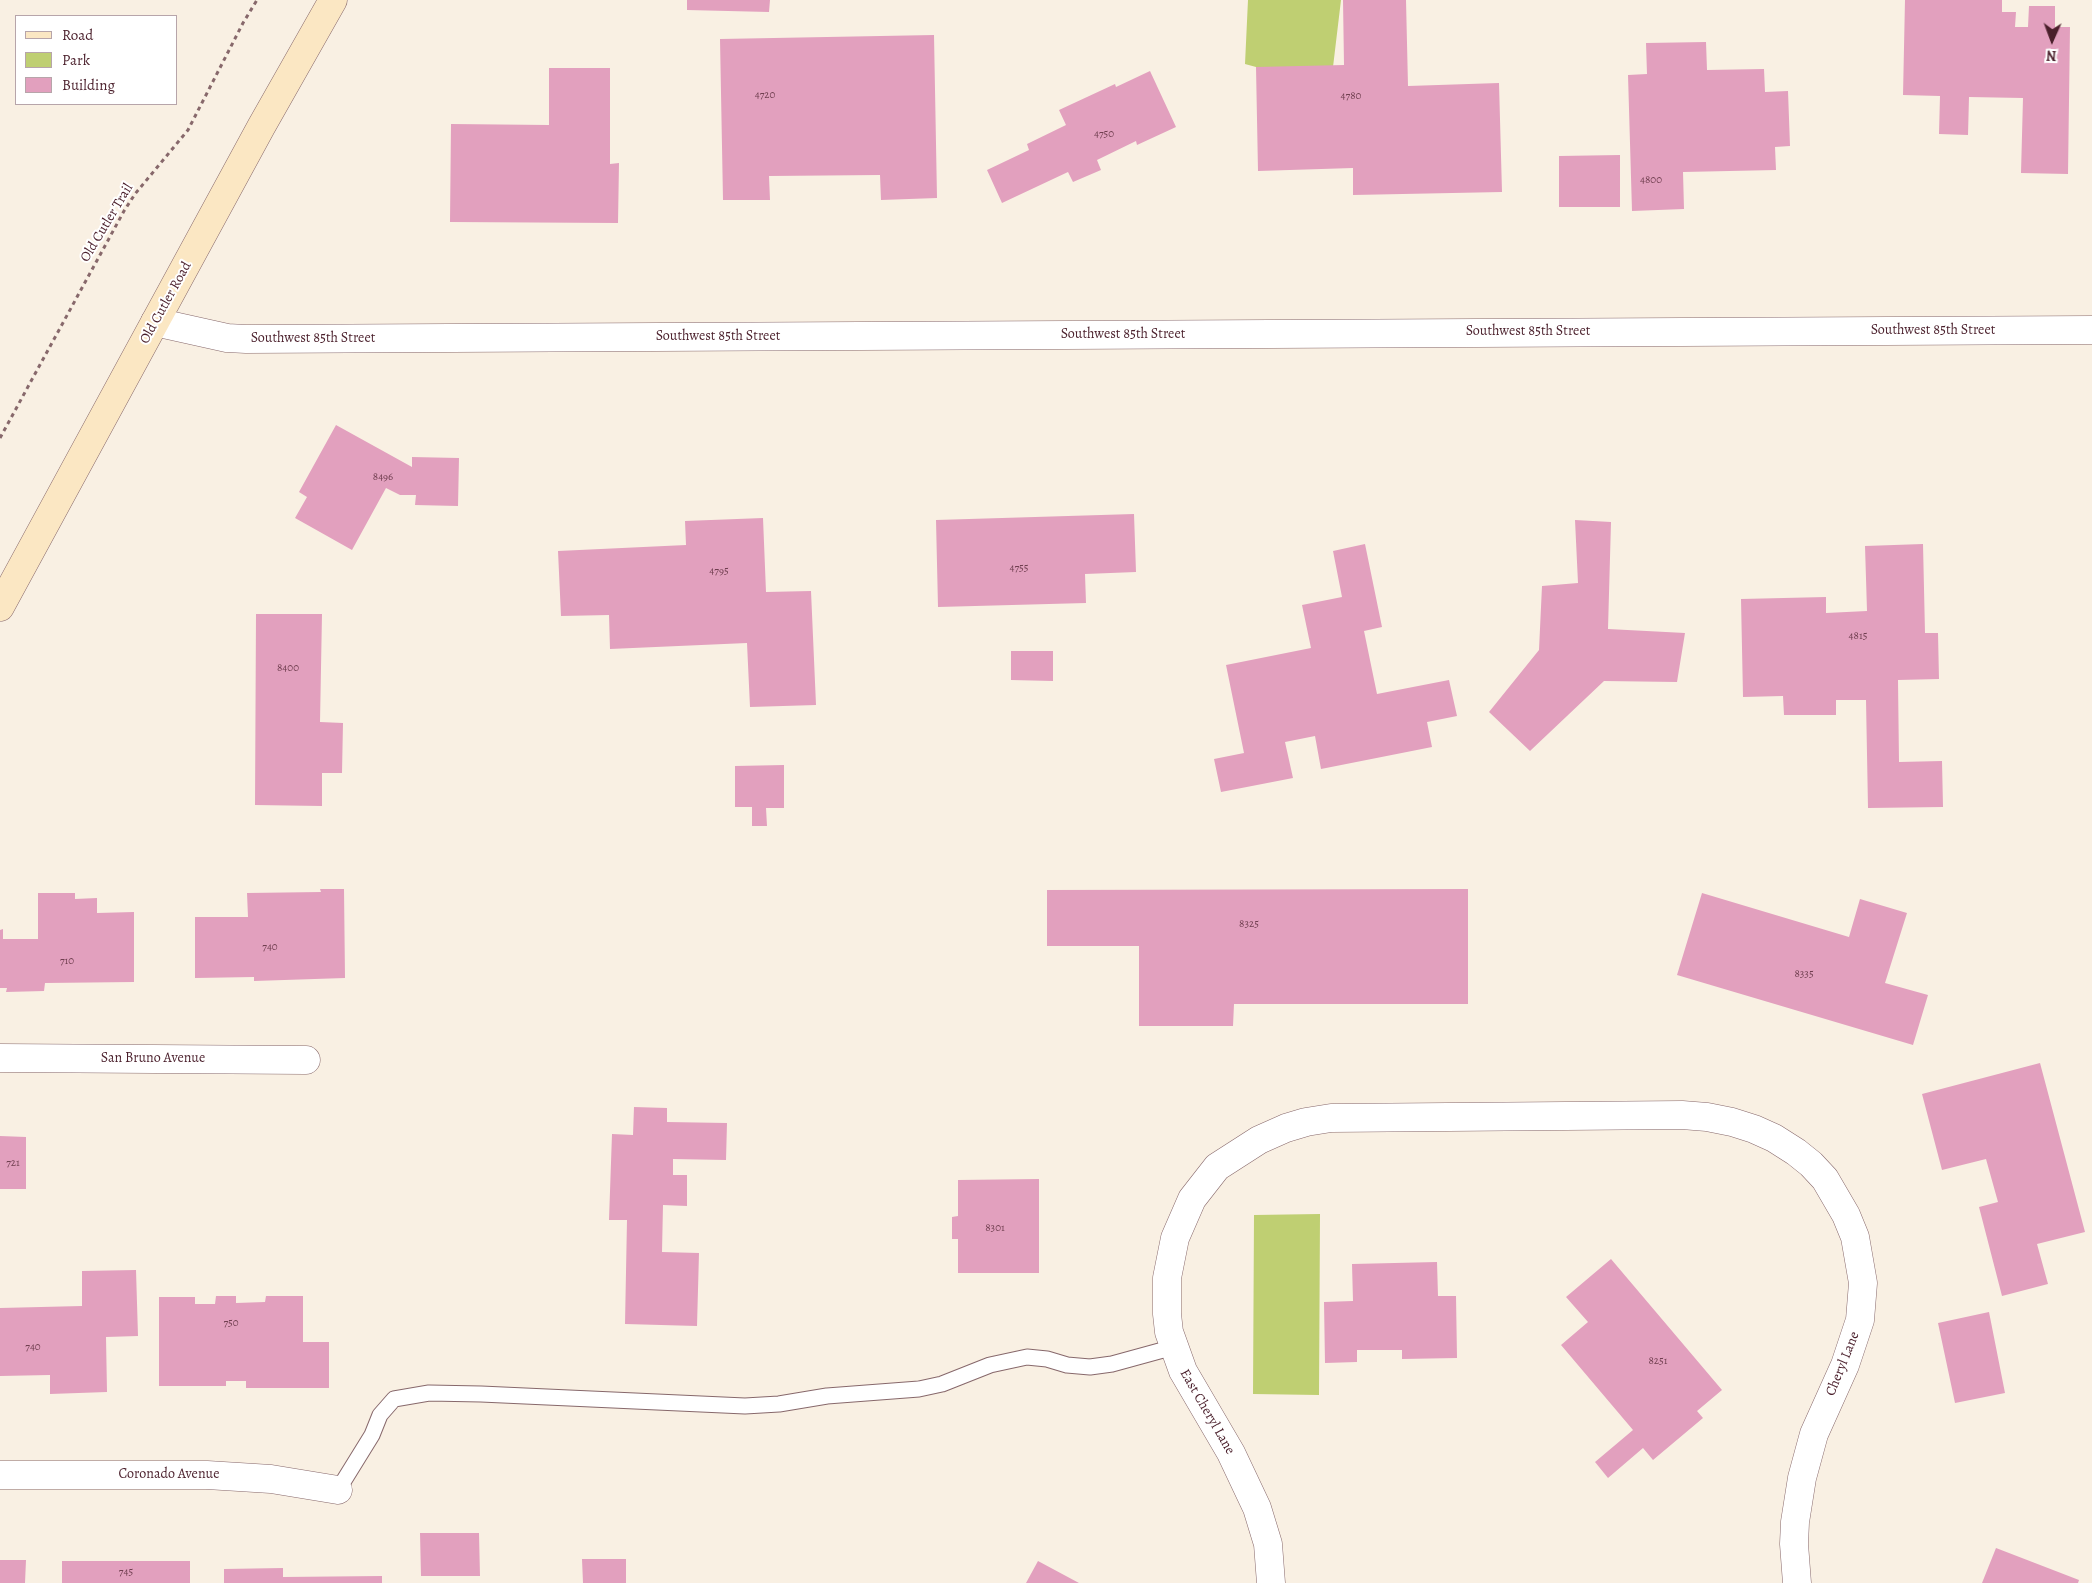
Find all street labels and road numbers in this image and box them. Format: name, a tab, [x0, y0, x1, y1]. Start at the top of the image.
street label: Old Cutler Trail	[77, 181, 137, 265]
street label: Old Cutler Road	[137, 259, 195, 347]
street label: Southwest 85th Street	[1871, 323, 1995, 339]
street label: Southwest 85th Street	[1466, 324, 1590, 340]
street label: Southwest 85th Street	[1061, 327, 1185, 343]
street label: Southwest 85th Street	[656, 329, 780, 345]
street label: Southwest 85th Street	[251, 331, 375, 347]
street label: San Bruno Avenue	[101, 1051, 205, 1067]
street label: Cheryl Lane	[1822, 1329, 1864, 1399]
street label: East Cheryl Lane	[1176, 1366, 1238, 1458]
street label: Coronado Avenue	[119, 1467, 219, 1483]

